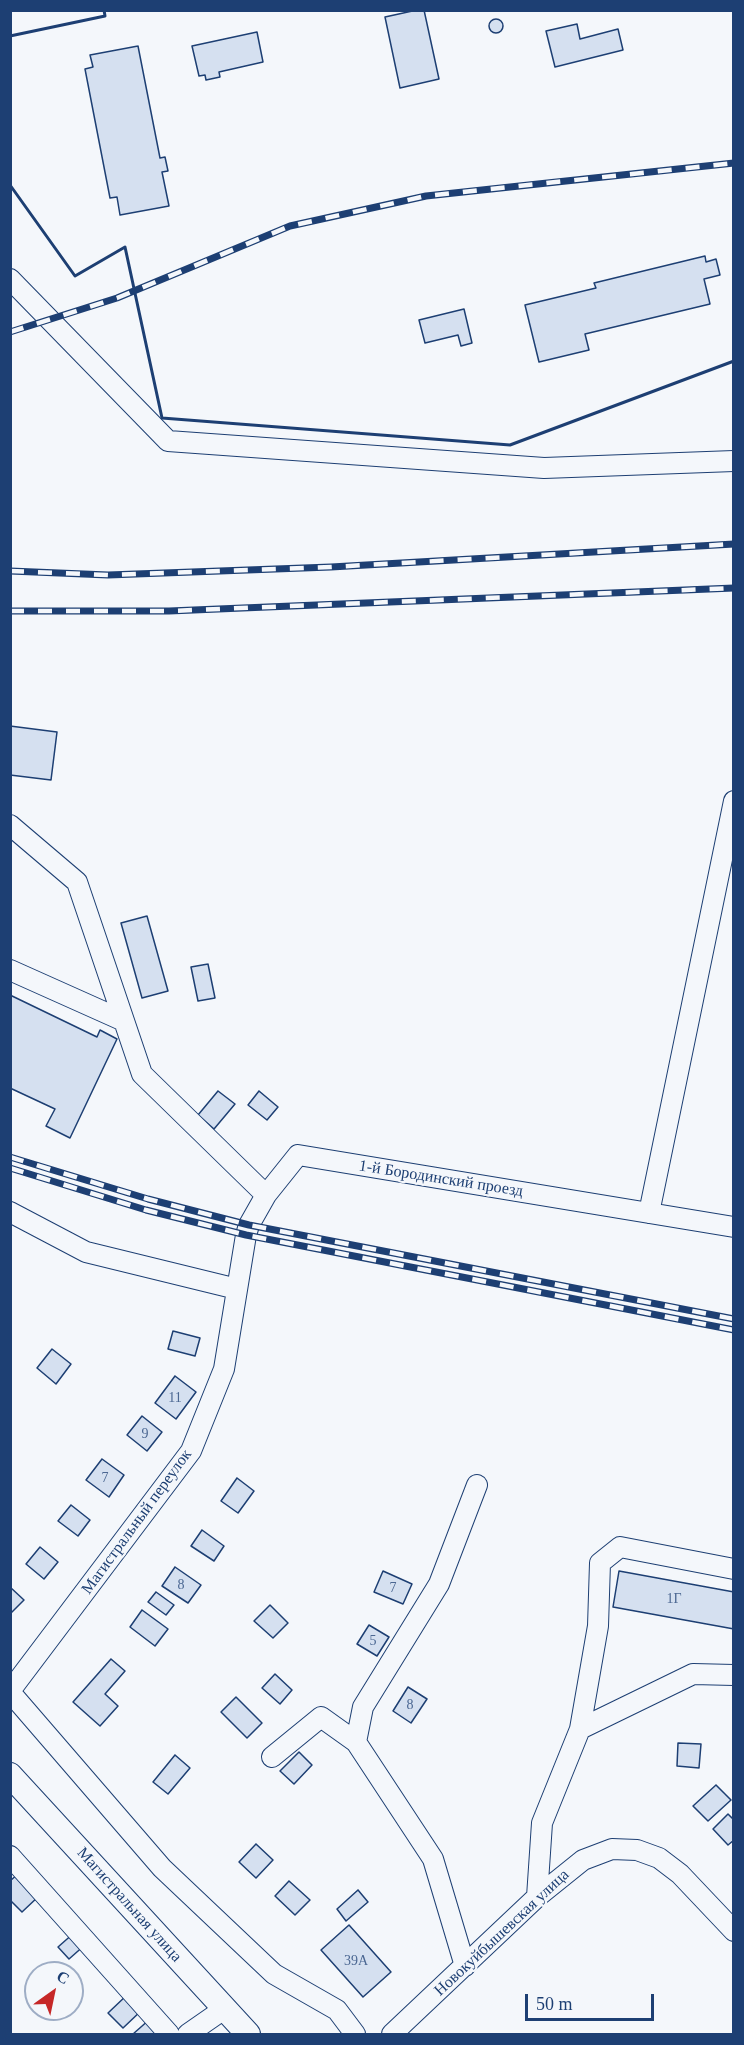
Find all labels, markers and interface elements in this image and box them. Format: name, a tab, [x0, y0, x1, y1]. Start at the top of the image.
street label: 1-й Бородинский проезд	[357, 1157, 525, 1201]
house number: 11	[168, 1390, 182, 1406]
house number: 9	[142, 1426, 148, 1442]
street label: Магистральный переулок	[78, 1446, 196, 1598]
house number: 7	[102, 1470, 108, 1486]
house number: 8	[178, 1577, 184, 1593]
house number: 7	[390, 1580, 396, 1596]
house number: 1Г	[666, 1591, 682, 1607]
house number: 5	[370, 1633, 376, 1649]
house number: 8	[406, 1697, 413, 1713]
street label: Магистральная улица	[72, 1844, 186, 1966]
street label: Новокуйбышевская улица	[431, 1865, 573, 2001]
house number: 39А	[344, 1953, 368, 1969]
north arrow	[24, 1961, 84, 2021]
text: С	[54, 1967, 72, 1987]
scale bar	[528, 1982, 657, 2020]
text: 50 m	[536, 1994, 573, 2014]

